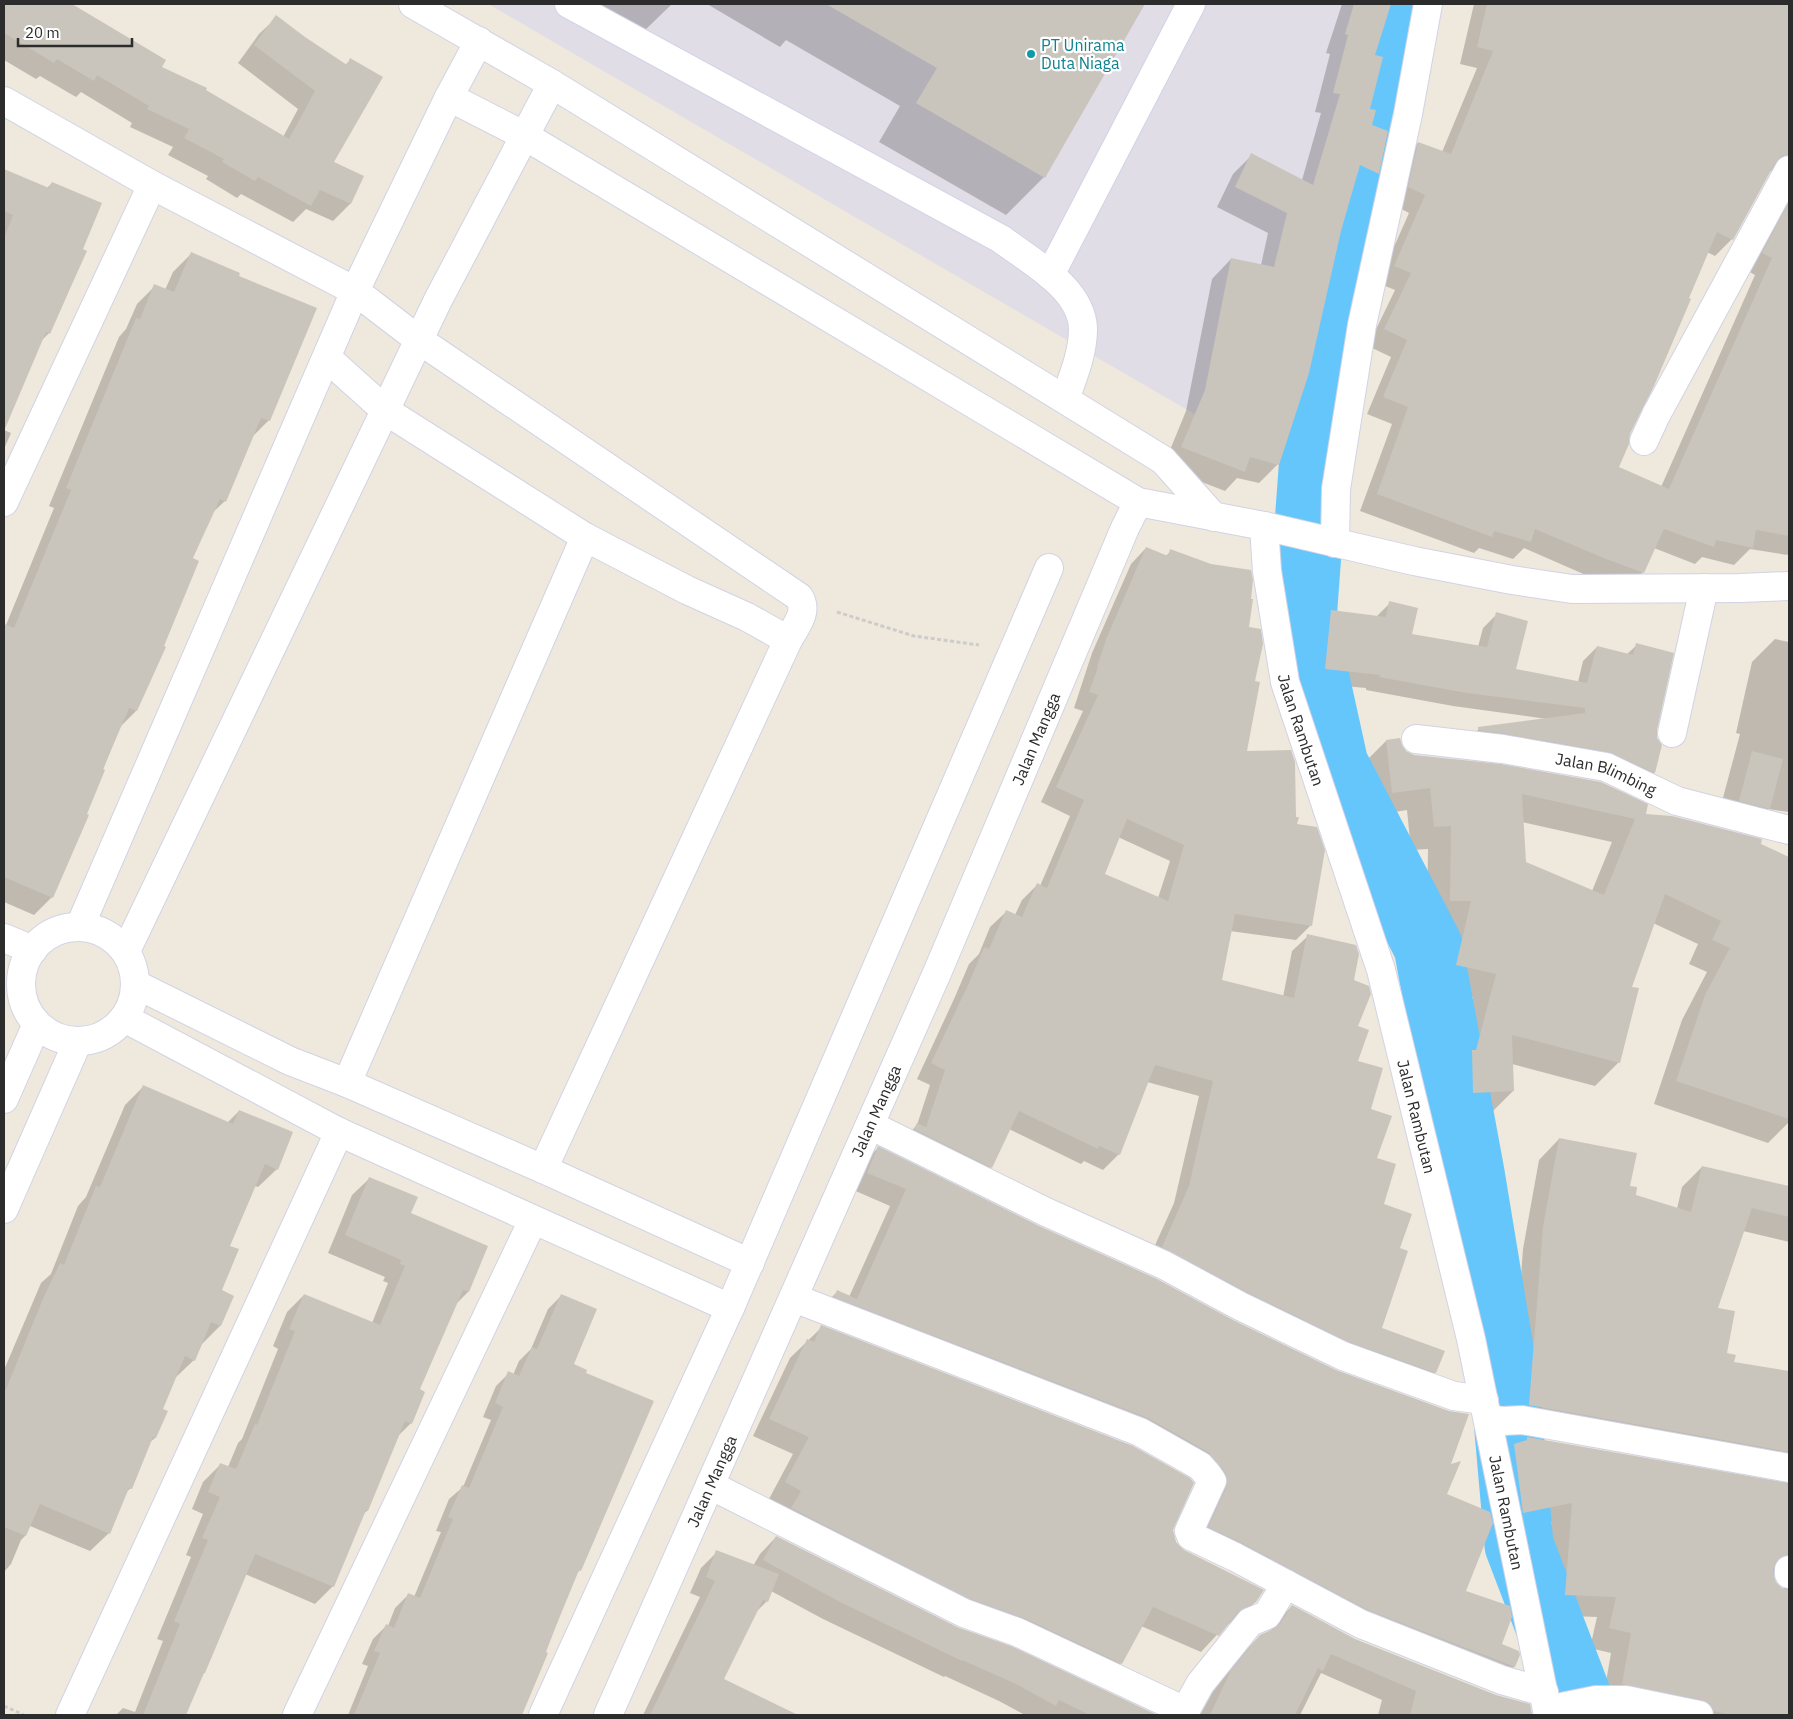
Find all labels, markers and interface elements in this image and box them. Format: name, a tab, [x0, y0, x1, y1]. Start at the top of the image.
scale bar	[18, 15, 131, 47]
text: 20 m	[25, 23, 60, 42]
place label: PT Unirama Duta Niaga	[1041, 35, 1125, 73]
marker: PT Unirama Duta Niaga	[1025, 48, 1037, 60]
street label: Jalan Rambutan	[1274, 673, 1329, 788]
street label: Jalan Mangga	[1008, 689, 1065, 788]
street label: Jalan Blimbing	[1554, 748, 1660, 800]
street label: Jalan Rambutan	[1393, 1057, 1440, 1176]
street label: Jalan Mangga	[847, 1061, 905, 1160]
street label: Jalan Mangga	[683, 1431, 741, 1530]
street label: Jalan Rambutan	[1485, 1453, 1528, 1572]

